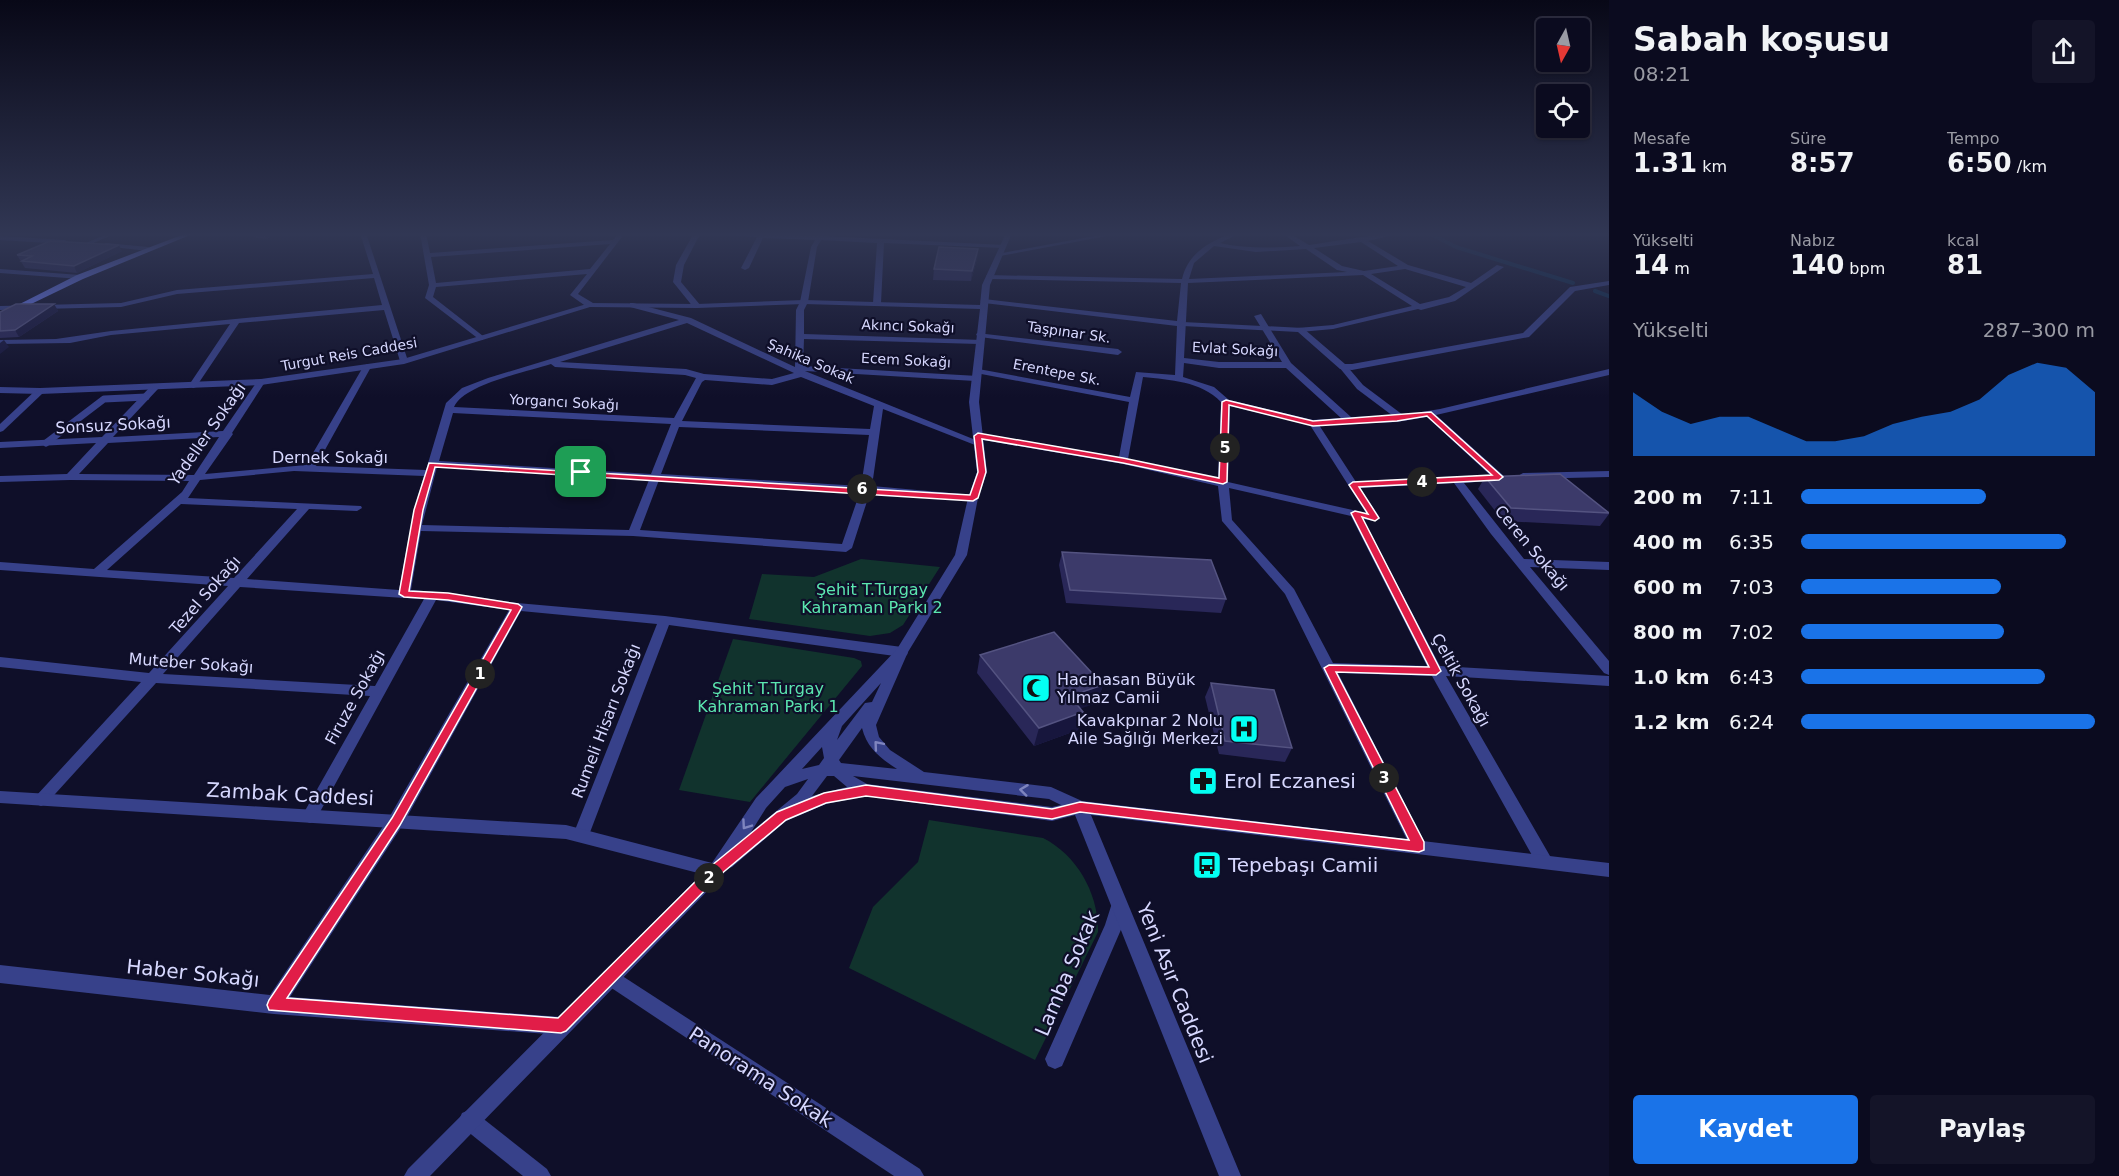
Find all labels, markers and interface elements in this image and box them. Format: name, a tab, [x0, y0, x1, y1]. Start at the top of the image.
north arrow	[1536, 18, 1590, 72]
map controls	[1536, 18, 1590, 138]
text: Sabah koşusu	[1633, 20, 1890, 59]
button: share	[2032, 20, 2095, 83]
text: 08:21	[1633, 62, 1691, 86]
button: locate	[1536, 84, 1590, 138]
text: Mesafe	[1633, 129, 1690, 148]
text: Süre	[1790, 129, 1826, 148]
text: Tempo	[1947, 129, 1999, 148]
text: 1.31	[1633, 148, 1697, 178]
text: 8:57	[1790, 148, 1855, 178]
text: 6:50	[1947, 148, 2012, 178]
text: km	[1697, 157, 1727, 176]
text: /km	[2012, 157, 2047, 176]
text: Yükselti	[1633, 231, 1694, 250]
text: Nabız	[1790, 231, 1835, 250]
text: kcal	[1947, 231, 1979, 250]
text: 14	[1633, 250, 1669, 280]
text: 140	[1790, 250, 1844, 280]
text: 81	[1947, 250, 1983, 280]
text: m	[1669, 259, 1690, 278]
text: bpm	[1844, 259, 1885, 278]
street label: Akıncı Sokağı	[861, 316, 955, 336]
street label: Taşpınar Sk.	[1025, 318, 1112, 346]
text: Yükselti	[1633, 318, 1709, 342]
text: 287–300 m	[1983, 318, 2095, 342]
street label: Turgut Reis Caddesi	[279, 334, 418, 374]
street label: Şahika Sokak	[765, 335, 858, 387]
street label: Evlat Sokağı	[1192, 339, 1278, 359]
street label: Ecem Sokağı	[861, 350, 951, 370]
street label: Erentepe Sk.	[1012, 356, 1102, 388]
street label: Yadeller Sokağı	[164, 379, 250, 490]
street label: Yorgancı Sokağı	[508, 391, 619, 413]
street label: Sonsuz Sokağı	[55, 412, 171, 438]
pin: 5	[1210, 433, 1240, 463]
text: 5	[1219, 438, 1231, 457]
pin	[555, 446, 606, 497]
street label: Dernek Sokağı	[272, 448, 388, 467]
icon: arrive	[564, 455, 597, 488]
pin: 4	[1407, 467, 1437, 497]
text: 4	[1416, 472, 1428, 491]
pin: 6	[847, 474, 877, 504]
text: 6	[856, 479, 868, 498]
text: 200 m	[1633, 485, 1703, 509]
text: 7:11	[1729, 485, 1774, 509]
street label: Ceren Sokağı	[1491, 501, 1573, 595]
text: 400 m	[1633, 530, 1703, 554]
text: 6:35	[1729, 530, 1774, 554]
street label: Tezel Sokağı	[165, 552, 244, 639]
text: 600 m	[1633, 575, 1703, 599]
text: 7:03	[1729, 575, 1774, 599]
park label: Şehit T.Turgay Kahraman Parkı 2	[801, 580, 943, 617]
text: 800 m	[1633, 620, 1703, 644]
text: 7:02	[1729, 620, 1774, 644]
street label: Çeltik Sokağı	[1428, 630, 1494, 730]
street label: Rumeli Hisarı Sokağı	[568, 641, 644, 801]
street label: Firuze Sokağı	[321, 646, 389, 748]
street label: Muteber Sokağı	[128, 649, 254, 677]
pin: 1	[465, 659, 495, 689]
text: 1	[474, 664, 486, 683]
text: 1.0 km	[1633, 665, 1710, 689]
text: 6:43	[1729, 665, 1774, 689]
place label: Hacıhasan Büyük Yılmaz Camii	[1056, 670, 1196, 707]
mosque icon: Hacıhasan Büyük Yılmaz Camii	[1020, 672, 1052, 704]
park label: Şehit T.Turgay Kahraman Parkı 1	[697, 679, 839, 716]
text: 1.2 km	[1633, 710, 1710, 734]
text: 6:24	[1729, 710, 1774, 734]
place label: Kavakpınar 2 Nolu Aile Sağlığı Merkezi	[1068, 711, 1223, 748]
hospital icon: Kavakpınar 2 Nolu Aile Sağlığı Merkezi	[1228, 713, 1260, 745]
one-way arrow	[874, 741, 885, 752]
pin: 3	[1369, 763, 1399, 793]
pharmacy icon: Erol Eczanesi	[1187, 765, 1219, 797]
text: 3	[1378, 768, 1390, 787]
place label: Erol Eczanesi	[1224, 769, 1356, 793]
street label: Zambak Caddesi	[205, 778, 375, 810]
one-way arrow	[1020, 784, 1029, 797]
one-way arrow	[742, 818, 753, 829]
bus stop icon: Tepebaşı Camii	[1191, 849, 1223, 881]
place label: Tepebaşı Camii	[1227, 853, 1378, 877]
pin: 2	[694, 863, 724, 893]
text: 2	[703, 868, 715, 887]
street label: Yeni Asır Caddesi	[1132, 898, 1218, 1067]
street label: Lamba Sokak	[1030, 906, 1104, 1039]
street label: Haber Sokağı	[125, 954, 261, 992]
street label: Panorama Sokak	[684, 1021, 838, 1133]
button: Kaydet	[1633, 1095, 1858, 1164]
button: Paylaş	[1870, 1095, 2095, 1164]

